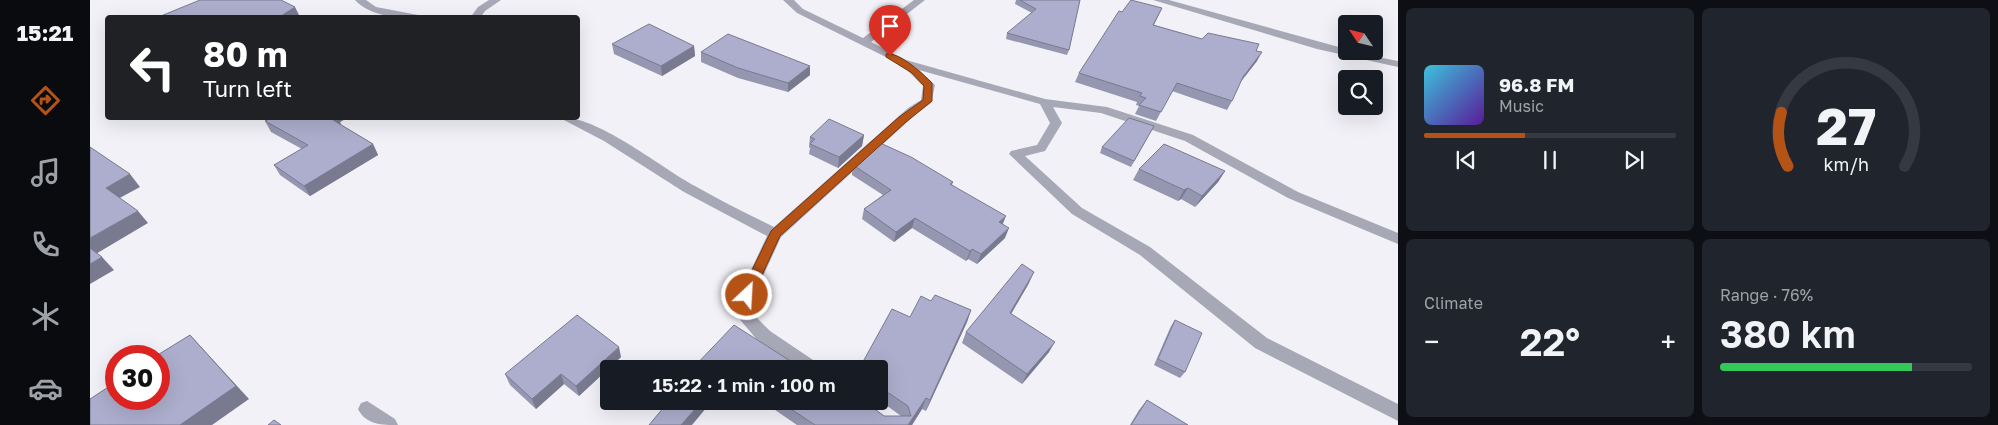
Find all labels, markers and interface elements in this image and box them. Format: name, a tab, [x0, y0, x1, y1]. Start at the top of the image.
pin	[869, 5, 911, 56]
icon: arrive	[876, 12, 904, 40]
north arrow	[1338, 15, 1382, 60]
map controls	[1338, 15, 1383, 115]
text: 15:21	[17, 19, 73, 46]
text: 80 m	[203, 33, 288, 75]
icon: left	[120, 35, 185, 100]
button: search	[1338, 70, 1383, 115]
text: 96.8 FM	[1499, 73, 1574, 96]
text: Turn left	[203, 75, 292, 102]
icon: directions	[28, 83, 63, 118]
text: 27	[1816, 94, 1876, 156]
text: Music	[1499, 96, 1544, 116]
icon: previous	[1452, 146, 1480, 174]
icon: pause	[1536, 146, 1564, 174]
icon: next	[1620, 146, 1648, 174]
text: km/h	[1823, 153, 1869, 175]
icon: music	[28, 155, 63, 190]
icon: phone	[28, 227, 63, 262]
position arrow	[720, 268, 772, 320]
text: Range · 76%	[1720, 285, 1813, 305]
text: Climate	[1424, 293, 1483, 313]
icon: climate	[28, 299, 63, 334]
text: 380 km	[1720, 311, 1856, 356]
text: 22°	[1520, 319, 1580, 364]
text: −	[1424, 325, 1439, 358]
text: +	[1661, 325, 1676, 358]
speed limit sign: 30	[105, 345, 170, 410]
icon: car	[28, 371, 63, 406]
text: 15:22 · 1 min · 100 m	[652, 373, 836, 396]

